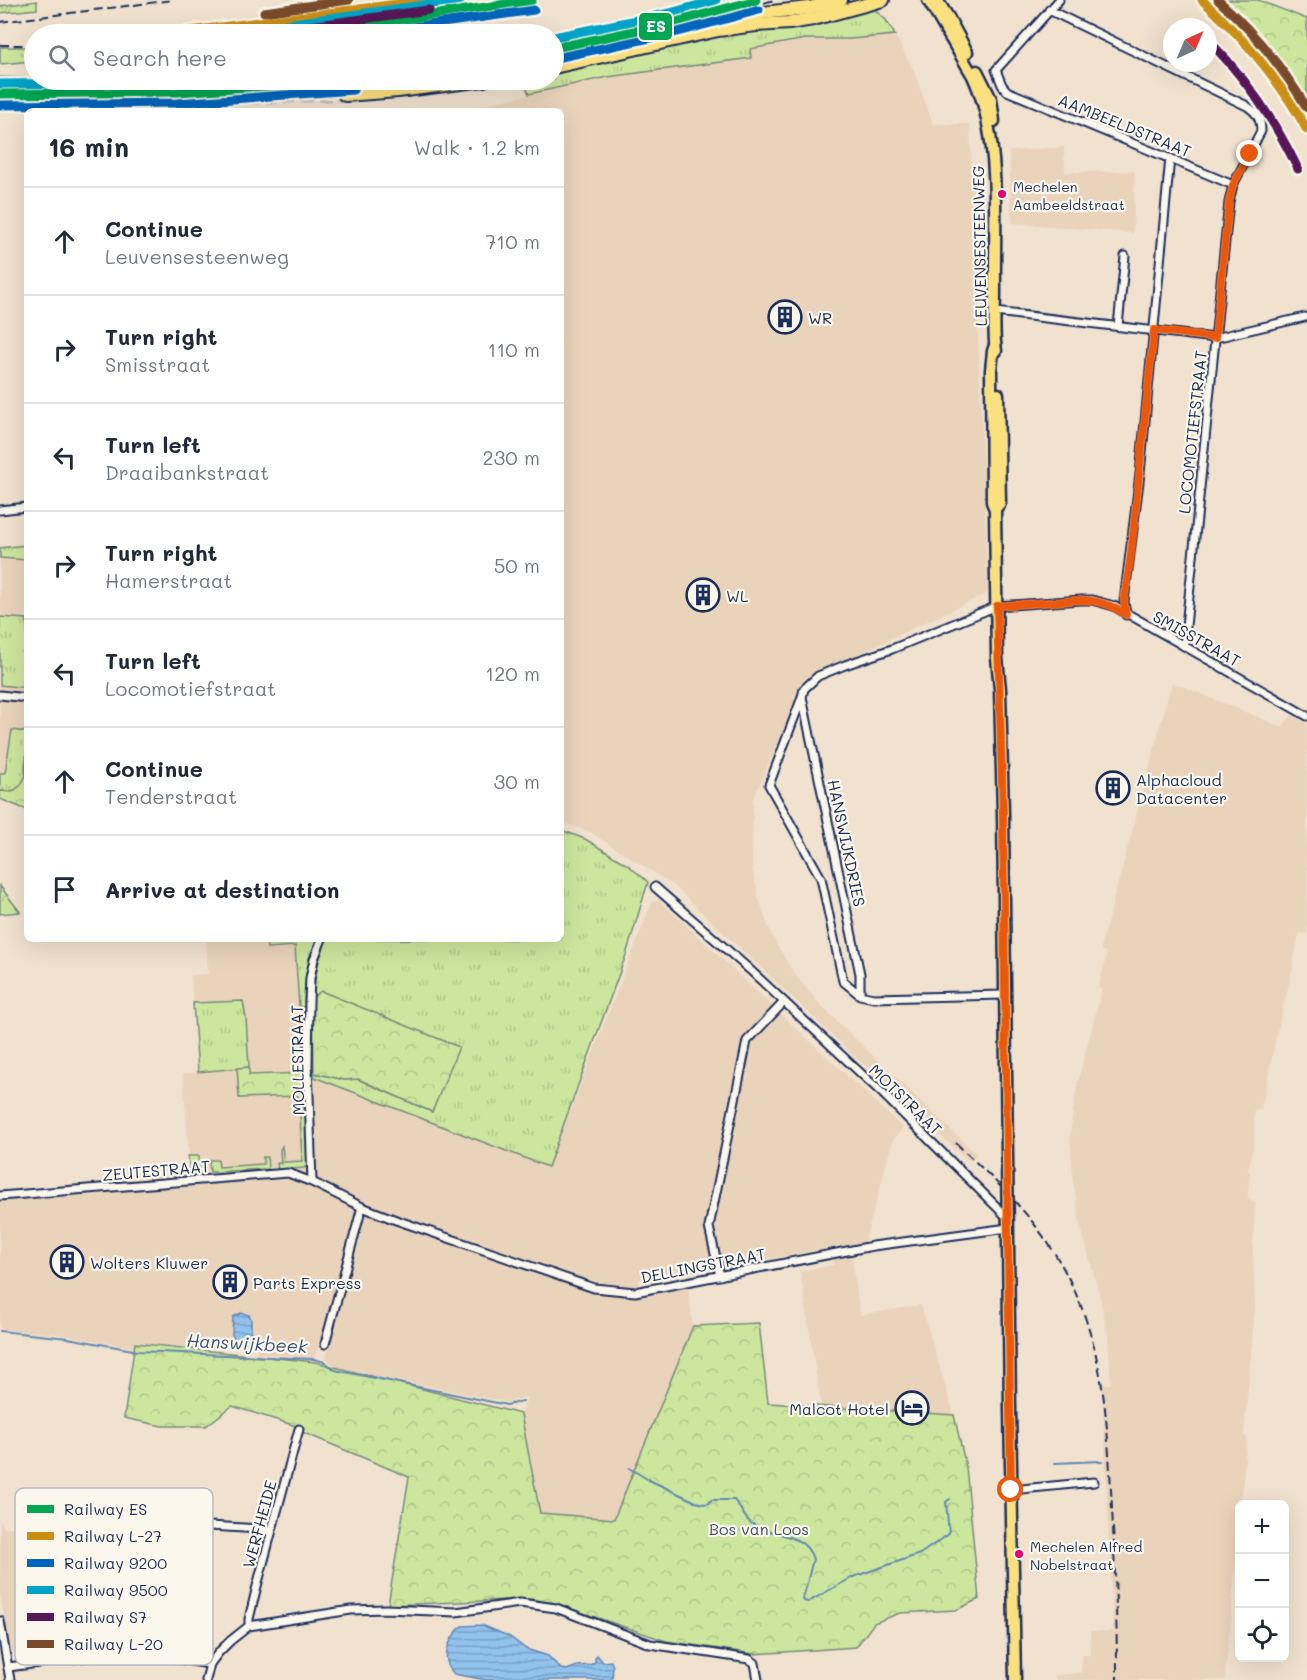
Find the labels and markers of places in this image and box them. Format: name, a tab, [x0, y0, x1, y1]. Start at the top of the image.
place label: Mechelen Aambeeldstraat	[1013, 177, 1125, 214]
marker: Mechelen Aambeeldstraat	[996, 188, 1008, 200]
building icon: WR	[767, 299, 803, 335]
place label: WR	[808, 307, 832, 328]
building icon: WL	[685, 577, 721, 613]
place label: WL	[726, 585, 749, 606]
place label: Alphacloud Datacenter	[1136, 769, 1227, 808]
building icon: Alphacloud Datacenter	[1095, 770, 1131, 806]
building icon: Wolters Kluwer	[49, 1244, 85, 1280]
place label: Wolters Kluwer	[90, 1252, 208, 1273]
building icon: Parts Express	[212, 1264, 248, 1300]
place label: Parts Express	[253, 1272, 361, 1293]
hotel icon: Malcot Hotel	[894, 1390, 930, 1426]
place label: Malcot Hotel	[789, 1398, 889, 1419]
place label: Mechelen Alfred Nobelstraat	[1030, 1537, 1142, 1574]
marker: Mechelen Alfred Nobelstraat	[1013, 1548, 1025, 1560]

